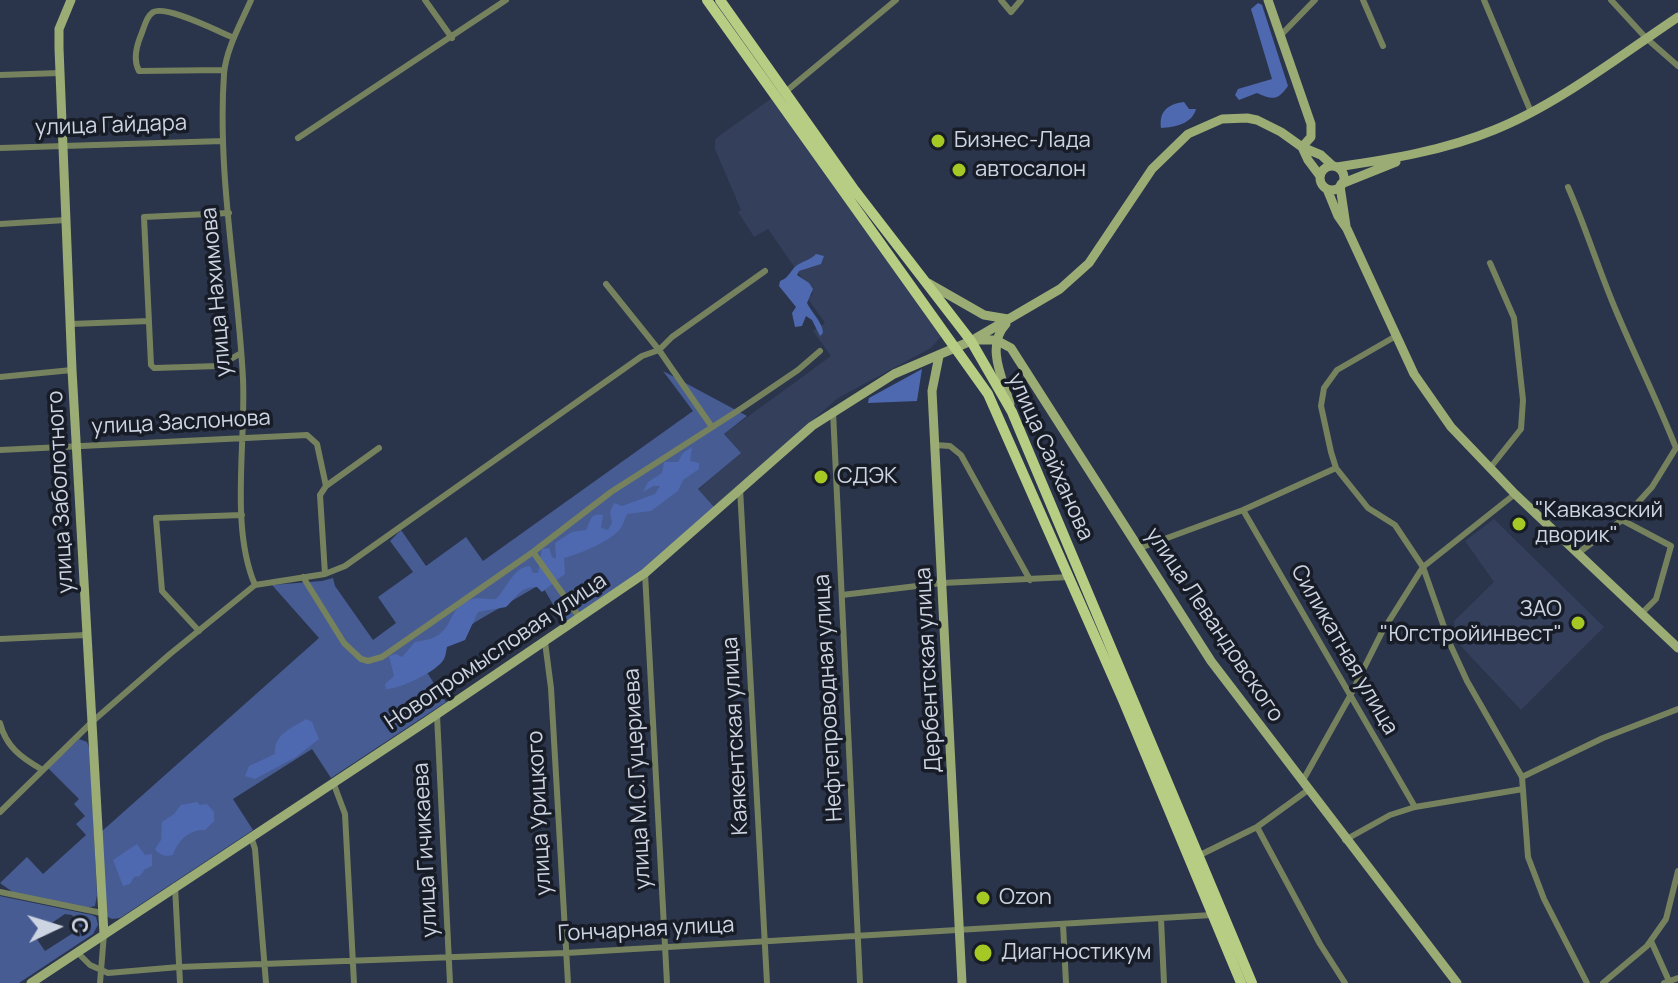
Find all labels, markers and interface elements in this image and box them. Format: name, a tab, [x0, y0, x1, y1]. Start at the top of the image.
street label: улица Гайдара	[35, 110, 187, 142]
place label: Бизнес-Лада	[954, 128, 1091, 154]
marker: Бизнес-Лада	[929, 132, 947, 150]
place label: автосалон	[975, 157, 1086, 183]
marker: автосалон	[950, 161, 968, 179]
street label: улица Нахимова	[196, 206, 238, 378]
street label: улица Сайханова	[1001, 369, 1099, 545]
street label: улица Заболотного	[42, 390, 80, 594]
street label: улица Заслонова	[91, 405, 271, 441]
place label: СДЭК	[837, 464, 897, 490]
marker: СДЭК	[812, 468, 830, 486]
place label: "Кавказский дворик"	[1535, 498, 1663, 550]
marker: "Кавказский дворик"	[1510, 515, 1528, 533]
street label: улица Левандовского	[1139, 523, 1289, 727]
street label: Силикатная улица	[1285, 560, 1403, 740]
street label: Дербентская улица	[910, 567, 948, 773]
street label: Новопромысловая улица	[380, 568, 612, 736]
street label: Нефтепроводная улица	[809, 574, 849, 822]
place label: ЗАО "Югстройинвест"	[1380, 597, 1562, 648]
marker: ЗАО "Югстройинвест"	[1569, 614, 1587, 632]
street label: Каякентская улица	[718, 636, 754, 836]
street label: улица М.С.Гуцериева	[619, 668, 657, 890]
street label: улица Урицкого	[522, 730, 558, 896]
street label: улица Гичикаева	[408, 762, 444, 938]
place label: Ozon	[999, 885, 1052, 911]
north arrow	[16, 887, 96, 967]
marker: Ozon	[974, 889, 992, 907]
street label: Гончарная улица	[557, 912, 735, 948]
text: С	[64, 916, 95, 934]
place label: Диагностикум	[1001, 940, 1151, 966]
marker: Диагностикум	[972, 942, 994, 964]

